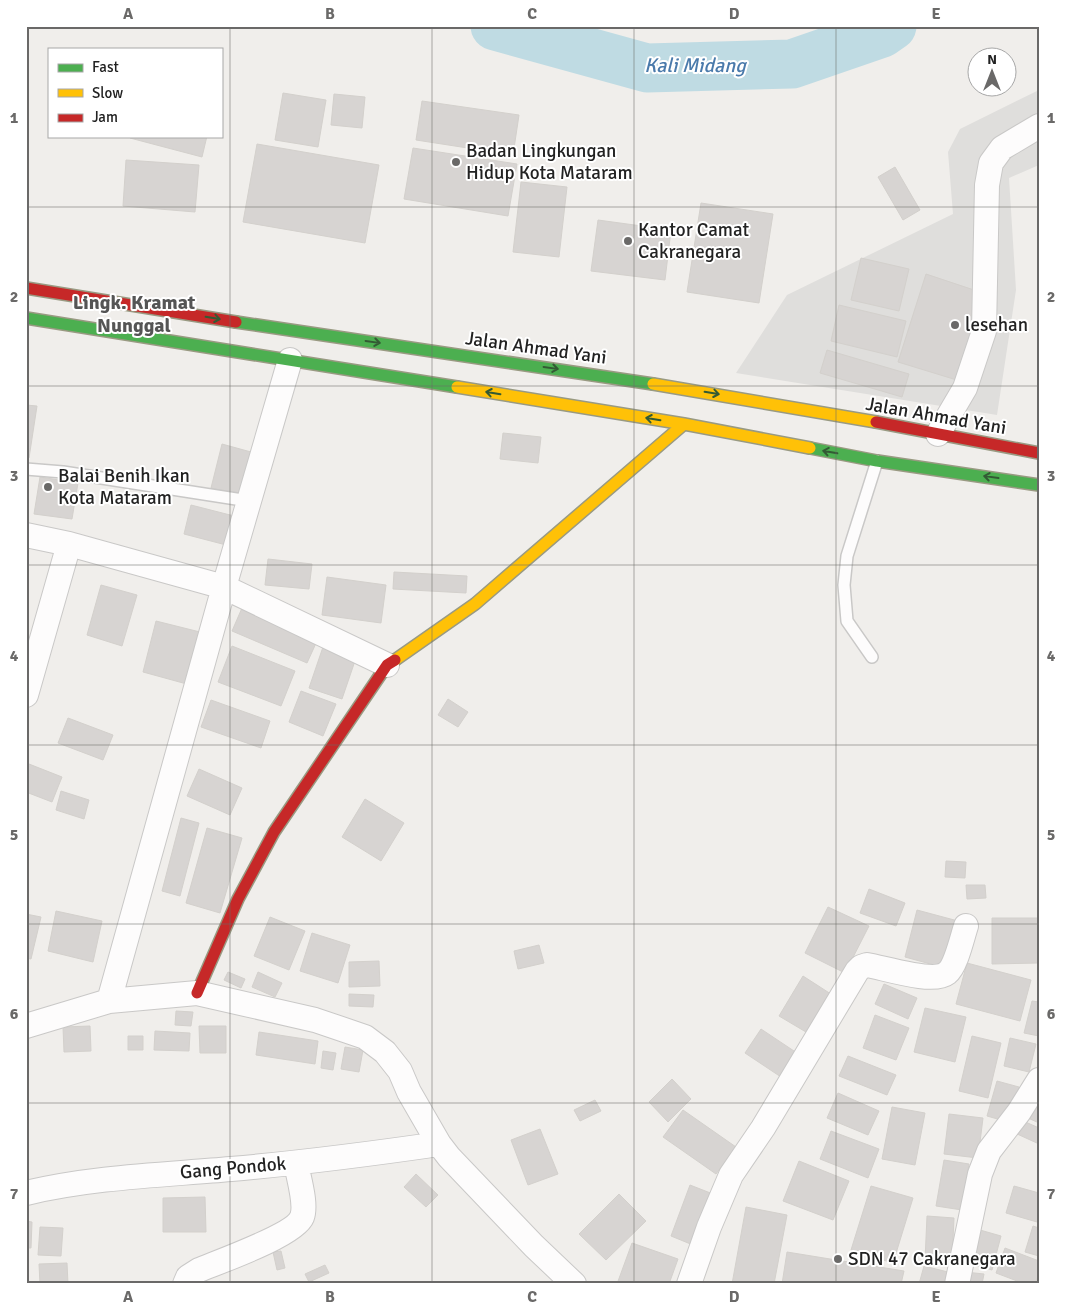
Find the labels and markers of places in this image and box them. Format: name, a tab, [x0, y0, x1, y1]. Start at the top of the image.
place label: Badan Lingkungan Hidup Kota Mataram	[466, 139, 633, 185]
marker: Badan Lingkungan Hidup Kota Mataram	[450, 156, 462, 168]
place label: Kantor Camat Cakranegara	[638, 218, 749, 264]
marker: Kantor Camat Cakranegara	[622, 235, 634, 247]
place label: lesehan	[965, 313, 1028, 337]
marker: lesehan	[949, 319, 961, 331]
place label: Balai Benih Ikan Kota Mataram	[58, 464, 190, 510]
marker: Balai Benih Ikan Kota Mataram	[42, 481, 54, 493]
place label: SDN 47 Cakranegara	[848, 1247, 1016, 1271]
marker: SDN 47 Cakranegara	[832, 1253, 844, 1265]

